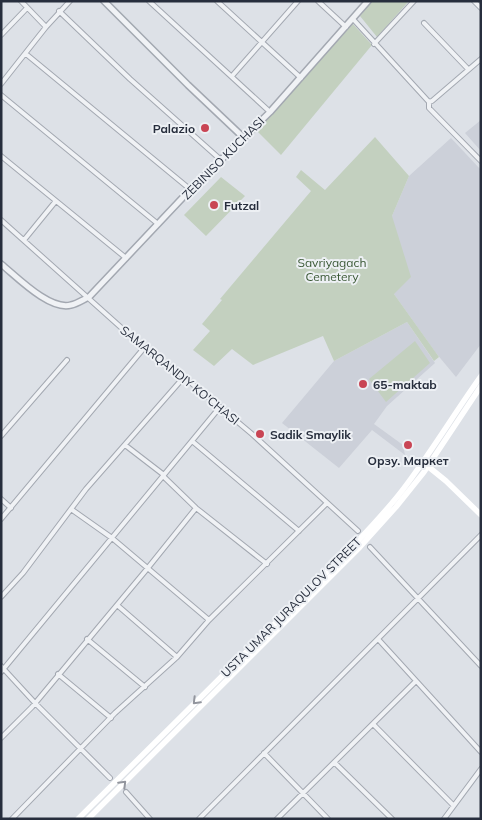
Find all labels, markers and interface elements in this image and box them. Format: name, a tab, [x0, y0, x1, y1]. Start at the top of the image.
street label: ZEBINISO KUCHASI	[179, 114, 267, 202]
place label: Palazio	[153, 121, 195, 136]
marker: Palazio	[199, 122, 211, 134]
place label: Futzal	[224, 198, 259, 213]
marker: Futzal	[208, 199, 220, 211]
park label: Savriyagach Cemetery	[297, 255, 367, 284]
street label: SAMARQANDIY KO'CHASI	[117, 322, 243, 428]
place label: 65-maktab	[373, 377, 437, 392]
marker: 65-maktab	[357, 378, 369, 390]
place label: Sadik Smaylik	[270, 427, 351, 442]
marker: Sadik Smaylik	[254, 428, 266, 440]
marker: Орзу. Маркет	[402, 439, 414, 451]
place label: Орзу. Маркет	[368, 453, 449, 468]
street label: USTA UMAR JURAQULOV STREET	[218, 533, 365, 680]
one-way arrow	[193, 695, 202, 704]
one-way arrow	[117, 781, 126, 790]

